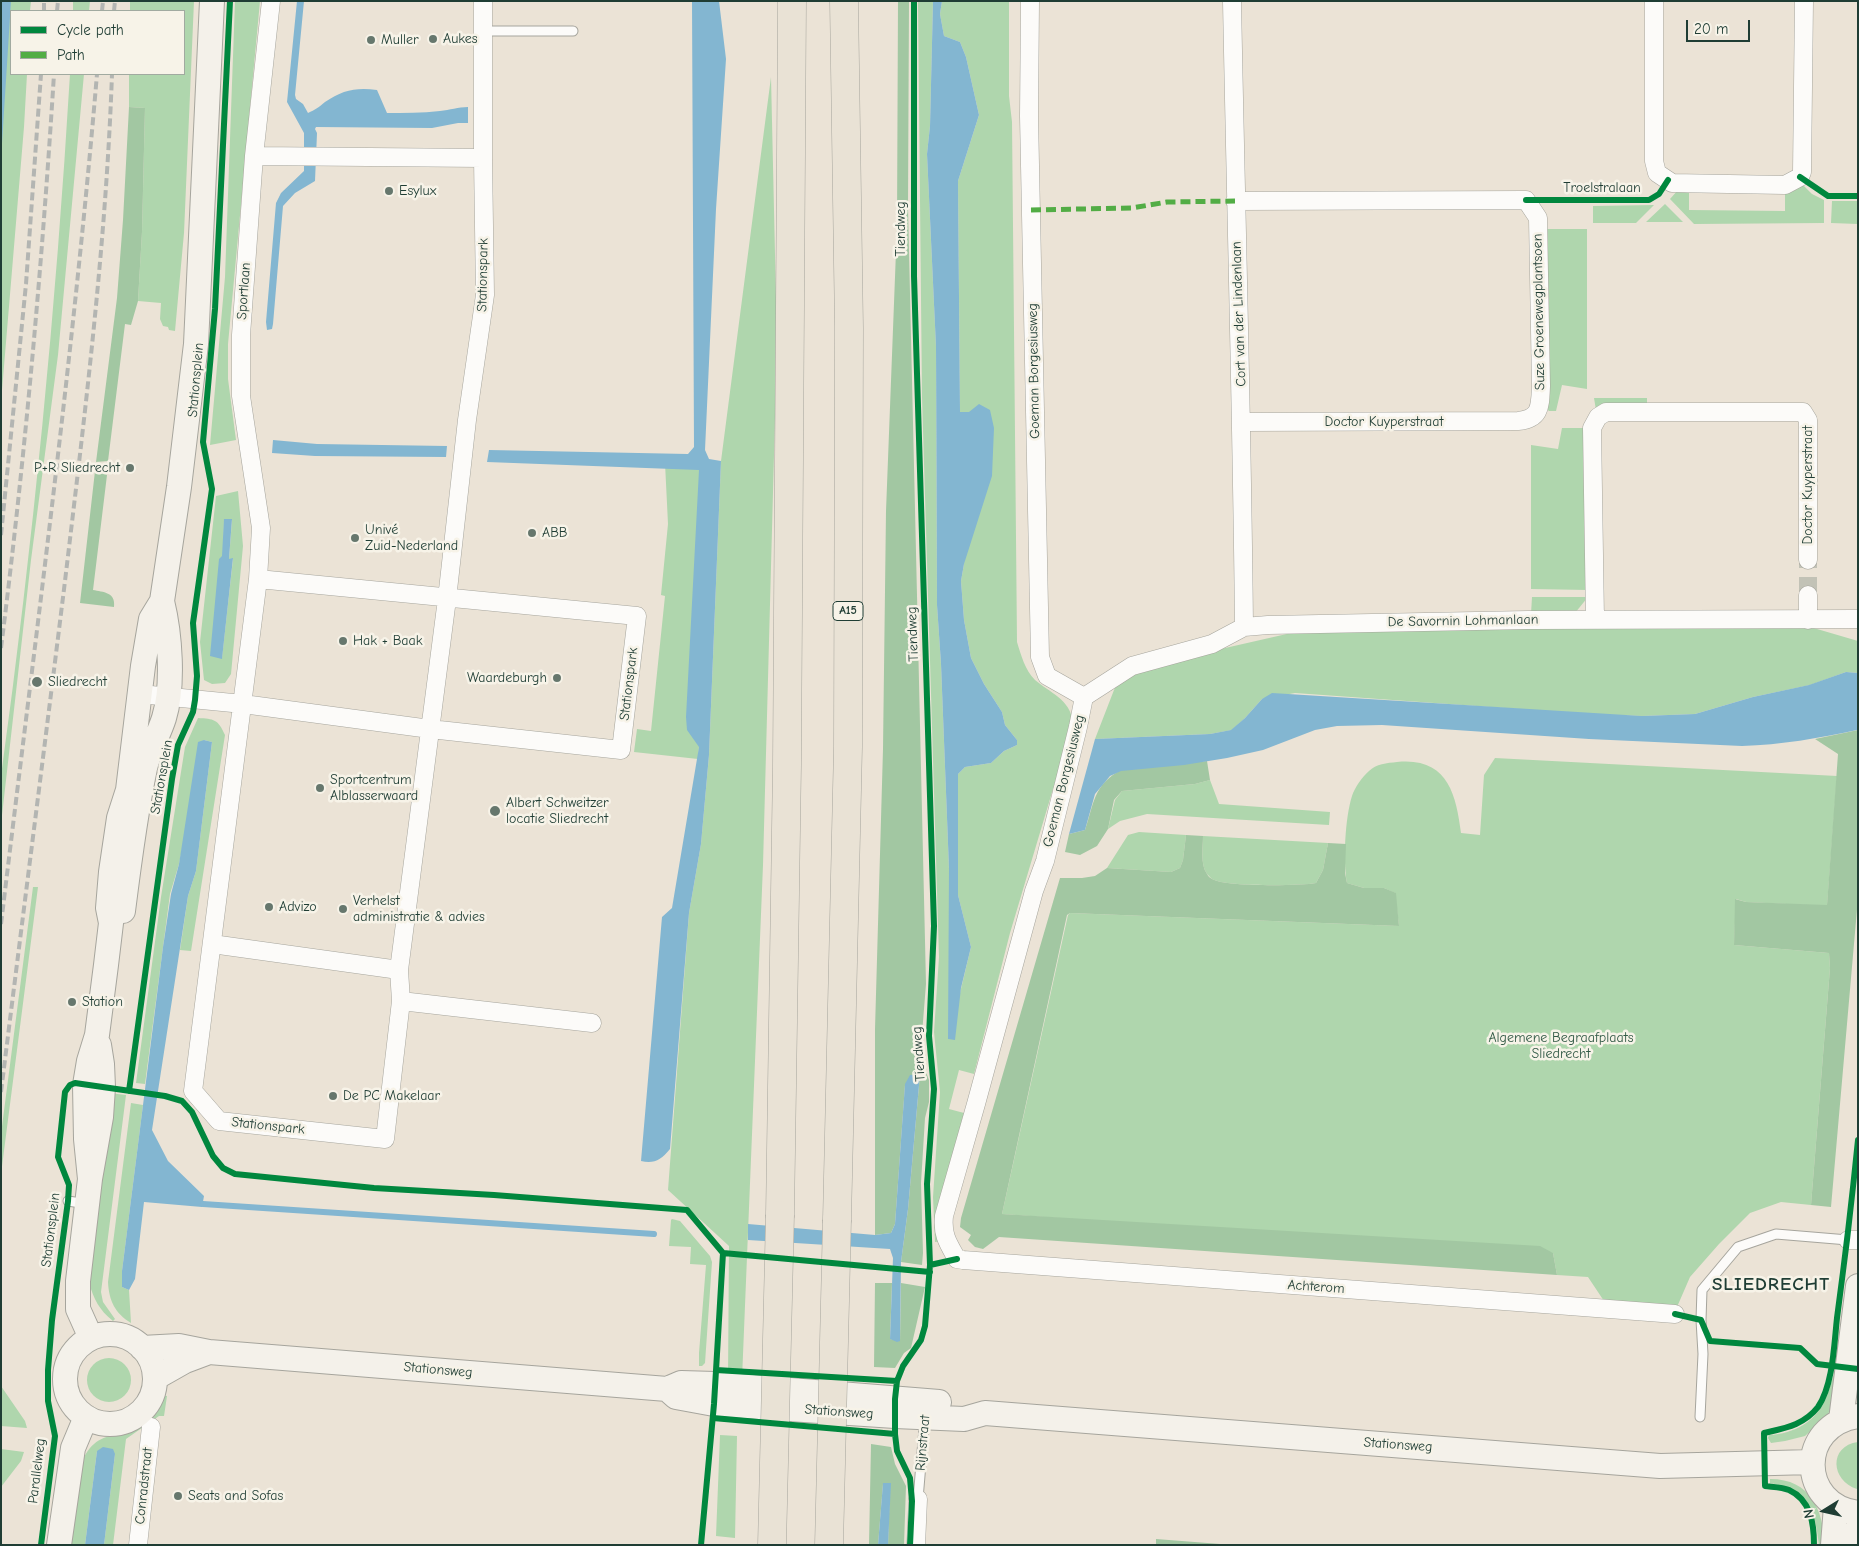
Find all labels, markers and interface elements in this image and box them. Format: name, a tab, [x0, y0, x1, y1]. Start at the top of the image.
legend	[10, 10, 185, 75]
scale bar	[1689, 10, 1753, 42]
text: 20 m	[1694, 20, 1728, 38]
text: Cycle path	[57, 21, 124, 39]
place label: Aukes	[443, 31, 478, 47]
place label: Muller	[381, 32, 419, 48]
marker: Aukes	[427, 33, 439, 45]
marker: Muller	[365, 34, 377, 46]
text: Path	[57, 46, 85, 64]
street label: Troelstralaan	[1563, 180, 1641, 196]
place label: Esylux	[399, 183, 436, 199]
marker: Esylux	[383, 185, 395, 197]
street label: Tiendweg	[893, 201, 909, 257]
street label: Suze Groenewegplantsoen	[1529, 233, 1549, 391]
street label: Stationspark	[474, 238, 492, 312]
street label: Cort van der Lindenlaan	[1228, 241, 1250, 387]
street label: Sportlaan	[234, 262, 254, 320]
street label: Goeman Borgesiusweg	[1024, 303, 1044, 439]
street label: Stationsplein	[184, 342, 208, 418]
street label: Doctor Kuyperstraat	[1324, 414, 1444, 430]
street label: Doctor Kuyperstraat	[1800, 425, 1816, 545]
place label: P+R Sliedrecht	[34, 460, 120, 476]
marker: P+R Sliedrecht	[124, 462, 136, 474]
place label: Univé Zuid-Nederland	[365, 522, 458, 554]
place label: ABB	[542, 525, 567, 541]
marker: ABB	[526, 527, 538, 539]
marker: Univé Zuid-Nederland	[349, 532, 361, 544]
road number: A15	[833, 602, 863, 620]
street label: Tiendweg	[904, 606, 922, 662]
street label: De Savornin Lohmanlaan	[1387, 611, 1539, 631]
place label: Hak + Baak	[353, 633, 423, 649]
marker: Hak + Baak	[337, 635, 349, 647]
street label: Stationspark	[616, 646, 642, 722]
place label: Waardeburgh	[467, 670, 547, 686]
marker: Waardeburgh	[551, 672, 563, 684]
place label: Sliedrecht	[48, 674, 107, 690]
marker: Sliedrecht	[30, 675, 44, 689]
street label: Goeman Borgesiusweg	[1039, 713, 1089, 849]
street label: Stationsplein	[147, 739, 177, 815]
place label: Sportcentrum Alblasserwaard	[330, 772, 418, 804]
marker: Sportcentrum Alblasserwaard	[314, 782, 326, 794]
place label: Albert Schweitzer locatie Sliedrecht	[506, 795, 609, 828]
marker: Albert Schweitzer locatie Sliedrecht	[488, 804, 502, 818]
place label: Verhelst administratie & advies	[353, 893, 485, 926]
place label: Advizo	[279, 899, 317, 915]
marker: Advizo	[263, 901, 275, 913]
marker: Verhelst administratie & advies	[337, 903, 349, 915]
place label: Station	[82, 994, 123, 1010]
marker: Station	[66, 996, 78, 1008]
street label: Tiendweg	[909, 1026, 929, 1082]
park label: Algemene Begraafplaats Sliedrecht	[1488, 1030, 1634, 1062]
place label: De PC Makelaar	[343, 1088, 440, 1104]
marker: De PC Makelaar	[327, 1090, 339, 1102]
street label: Stationspark	[230, 1114, 306, 1138]
street label: Stationsplein	[38, 1192, 64, 1268]
district label: SLIEDRECHT	[1711, 1274, 1831, 1296]
street label: Achterom	[1287, 1277, 1345, 1297]
street label: Stationsweg	[403, 1359, 473, 1381]
street label: Stationsweg	[804, 1401, 874, 1423]
street label: Rijnstraat	[912, 1414, 934, 1472]
street label: Stationsweg	[1363, 1434, 1433, 1456]
street label: Parallelweg	[25, 1437, 49, 1505]
street label: Conradstraat	[132, 1447, 156, 1525]
north arrow	[1799, 1486, 1849, 1536]
place label: Seats and Sofas	[188, 1488, 283, 1504]
marker: Seats and Sofas	[172, 1490, 184, 1502]
text: N	[1800, 1508, 1818, 1520]

